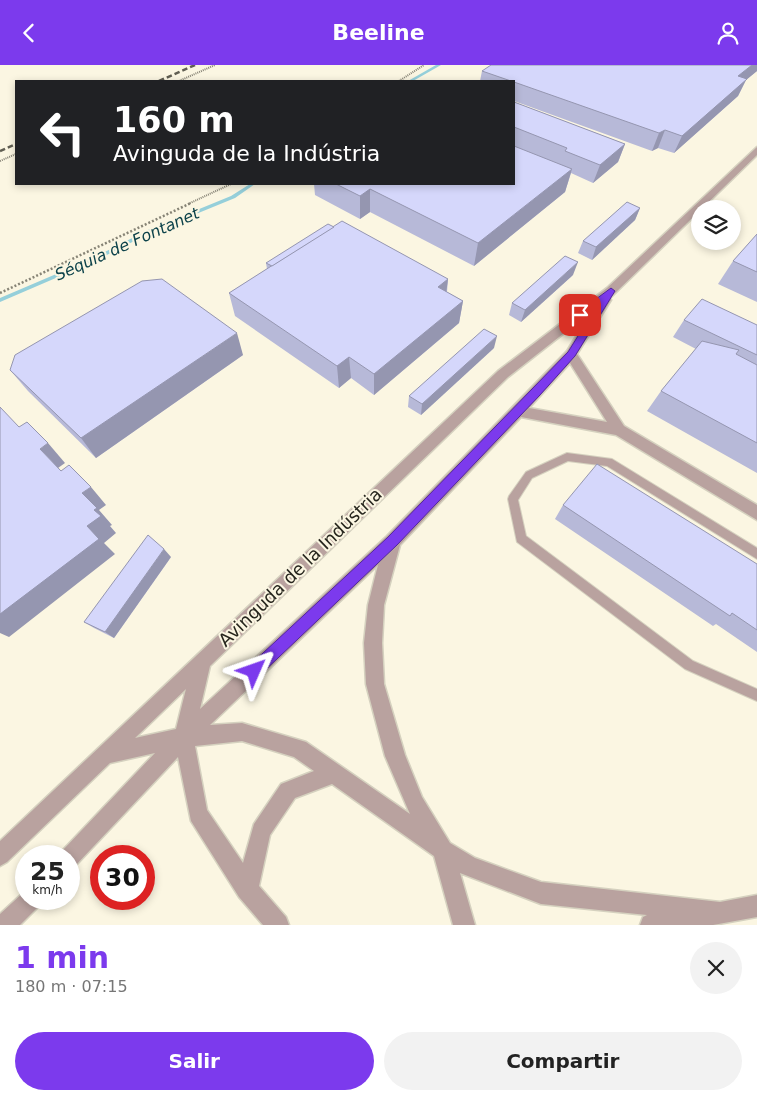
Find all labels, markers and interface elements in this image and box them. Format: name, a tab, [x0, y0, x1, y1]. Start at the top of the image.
icon: back	[15, 19, 43, 47]
icon: person	[714, 19, 742, 47]
text: Beeline	[332, 20, 425, 45]
icon: left	[30, 100, 95, 165]
text: 160 m	[113, 100, 235, 140]
text: Avinguda de la Indústria	[113, 141, 380, 166]
map controls	[691, 200, 741, 250]
button: layers	[691, 200, 741, 250]
water label: Séquia de Fontanet	[52, 203, 203, 284]
pin	[559, 294, 601, 336]
icon: arrive	[566, 301, 594, 329]
street label: Avinguda de la Indústria	[214, 483, 386, 651]
position arrow	[227, 644, 279, 696]
speed limit sign: 30	[90, 845, 155, 910]
text: 25	[30, 857, 65, 886]
text: km/h	[32, 883, 63, 897]
text: 1 min	[15, 940, 109, 975]
button: close	[690, 942, 742, 994]
text: 180 m · 07:15	[15, 977, 128, 996]
button: Salir	[15, 1032, 374, 1090]
button: Compartir	[384, 1032, 742, 1090]

